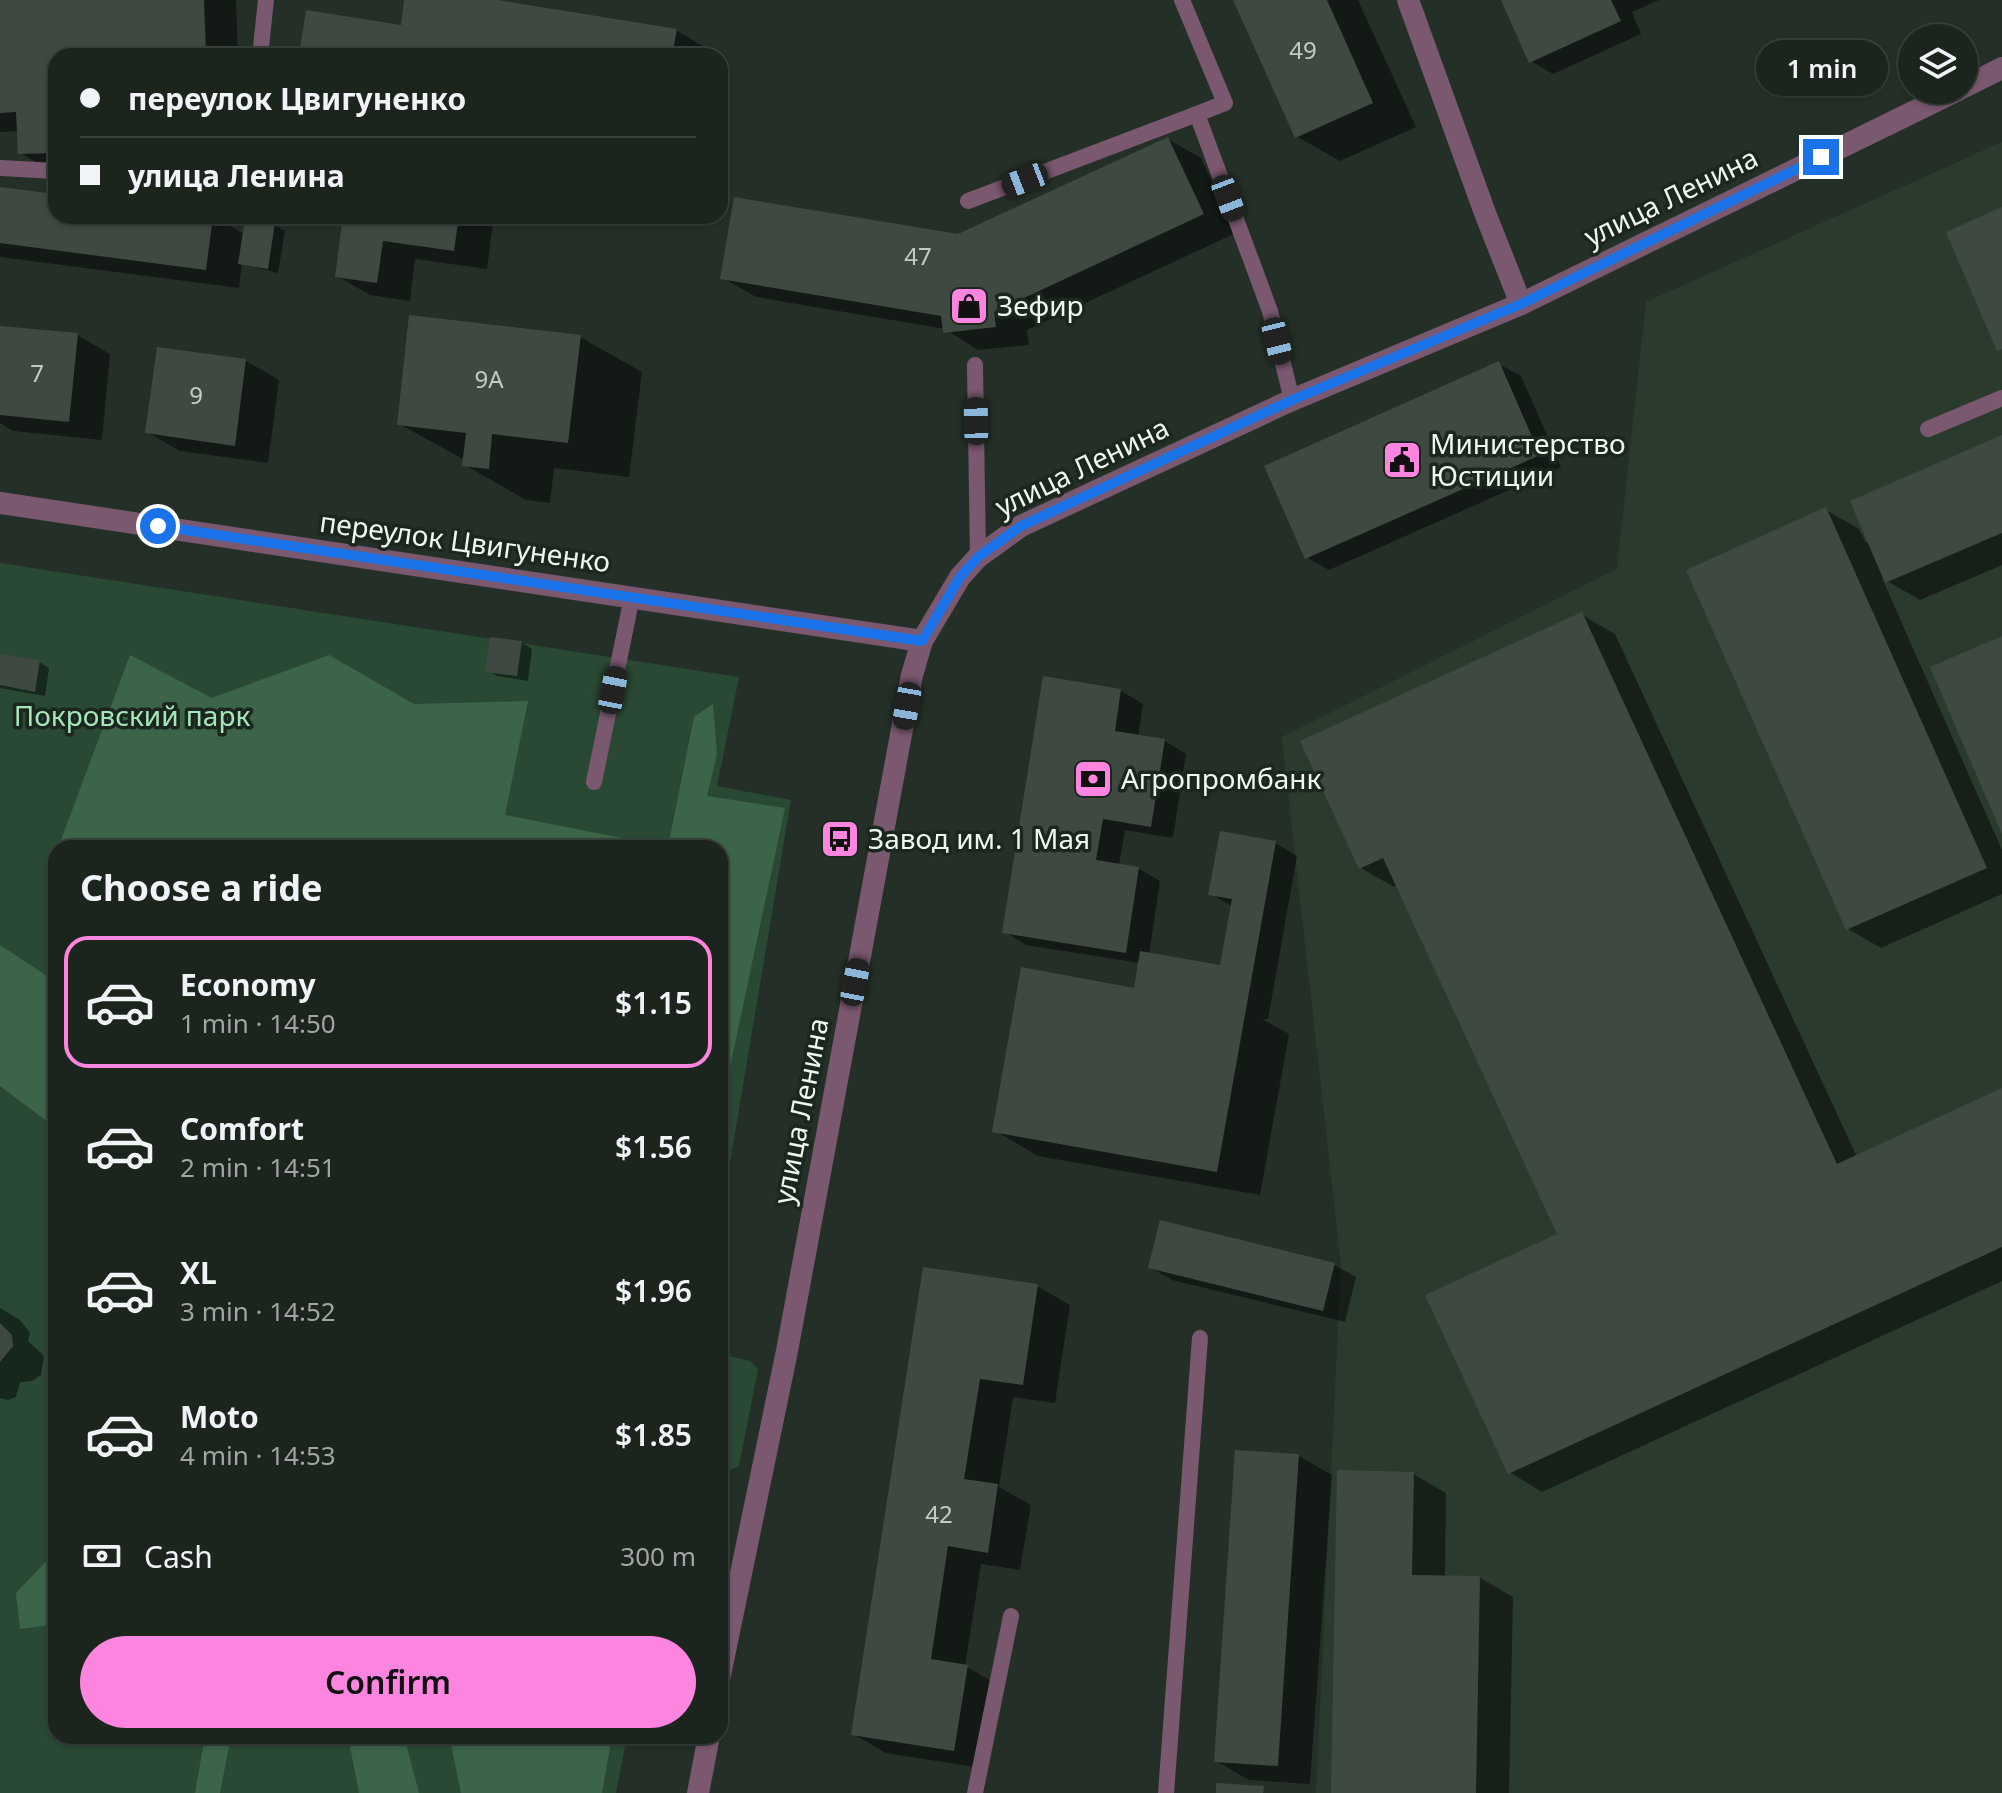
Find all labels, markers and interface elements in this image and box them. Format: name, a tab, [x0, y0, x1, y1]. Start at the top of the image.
map controls	[1898, 24, 1978, 104]
button: layers	[1898, 24, 1978, 104]
house number: 49	[1289, 33, 1317, 66]
callout: 1 min	[1755, 41, 1887, 97]
text: 1 min	[1787, 50, 1857, 86]
text: переулок Цвигуненко	[128, 78, 466, 119]
street label: улица Ленина	[1577, 138, 1764, 255]
route end	[1803, 139, 1839, 175]
text: улица Ленина	[128, 155, 345, 196]
car	[998, 160, 1052, 200]
car	[1208, 171, 1248, 225]
house number: 47	[904, 239, 932, 272]
shop icon: Зефир	[948, 285, 990, 327]
place label: Зефир	[997, 286, 1084, 324]
car	[1260, 315, 1294, 367]
house number: 7	[30, 356, 44, 389]
house number: 9А	[474, 362, 504, 395]
house number: 9	[189, 378, 203, 411]
car	[964, 397, 988, 445]
street label: улица Ленина	[988, 408, 1175, 525]
place label: Министерство Юстиции	[1430, 424, 1626, 494]
public building icon: Министерство Юстиции	[1381, 439, 1423, 481]
street label: переулок Цвигуненко	[317, 502, 613, 580]
route start	[140, 508, 176, 544]
car	[597, 664, 629, 716]
car	[891, 680, 923, 732]
park label: Покровский парк	[14, 696, 250, 734]
bank icon: Агропромбанк	[1072, 758, 1114, 800]
place label: Агропромбанк	[1121, 759, 1321, 797]
bus stop icon: Завод им. 1 Мая	[819, 818, 861, 860]
place label: Завод им. 1 Мая	[868, 819, 1090, 857]
text: Choose a ride	[80, 863, 322, 912]
car	[839, 956, 871, 1008]
text: Economy	[180, 964, 316, 1005]
icon: car	[84, 966, 156, 1038]
text: $1.15	[615, 982, 692, 1023]
text: 1 min · 14:50	[180, 1005, 336, 1041]
street label: улица Ленина	[763, 1014, 837, 1207]
text: Comfort	[180, 1108, 304, 1149]
icon: car	[84, 1110, 156, 1182]
text: $1.56	[615, 1126, 692, 1167]
text: 2 min · 14:51	[180, 1149, 336, 1185]
text: XL	[180, 1252, 217, 1293]
icon: car	[84, 1254, 156, 1326]
text: $1.96	[615, 1270, 692, 1311]
text: 3 min · 14:52	[180, 1293, 336, 1329]
text: Moto	[180, 1396, 259, 1437]
icon: car	[84, 1398, 156, 1470]
text: $1.85	[615, 1414, 692, 1455]
text: 4 min · 14:53	[180, 1437, 336, 1473]
house number: 42	[925, 1497, 953, 1530]
icon: cash	[80, 1534, 124, 1578]
text: Cash	[144, 1536, 213, 1577]
text: 300 m	[620, 1538, 696, 1574]
button: Confirm	[80, 1636, 696, 1728]

